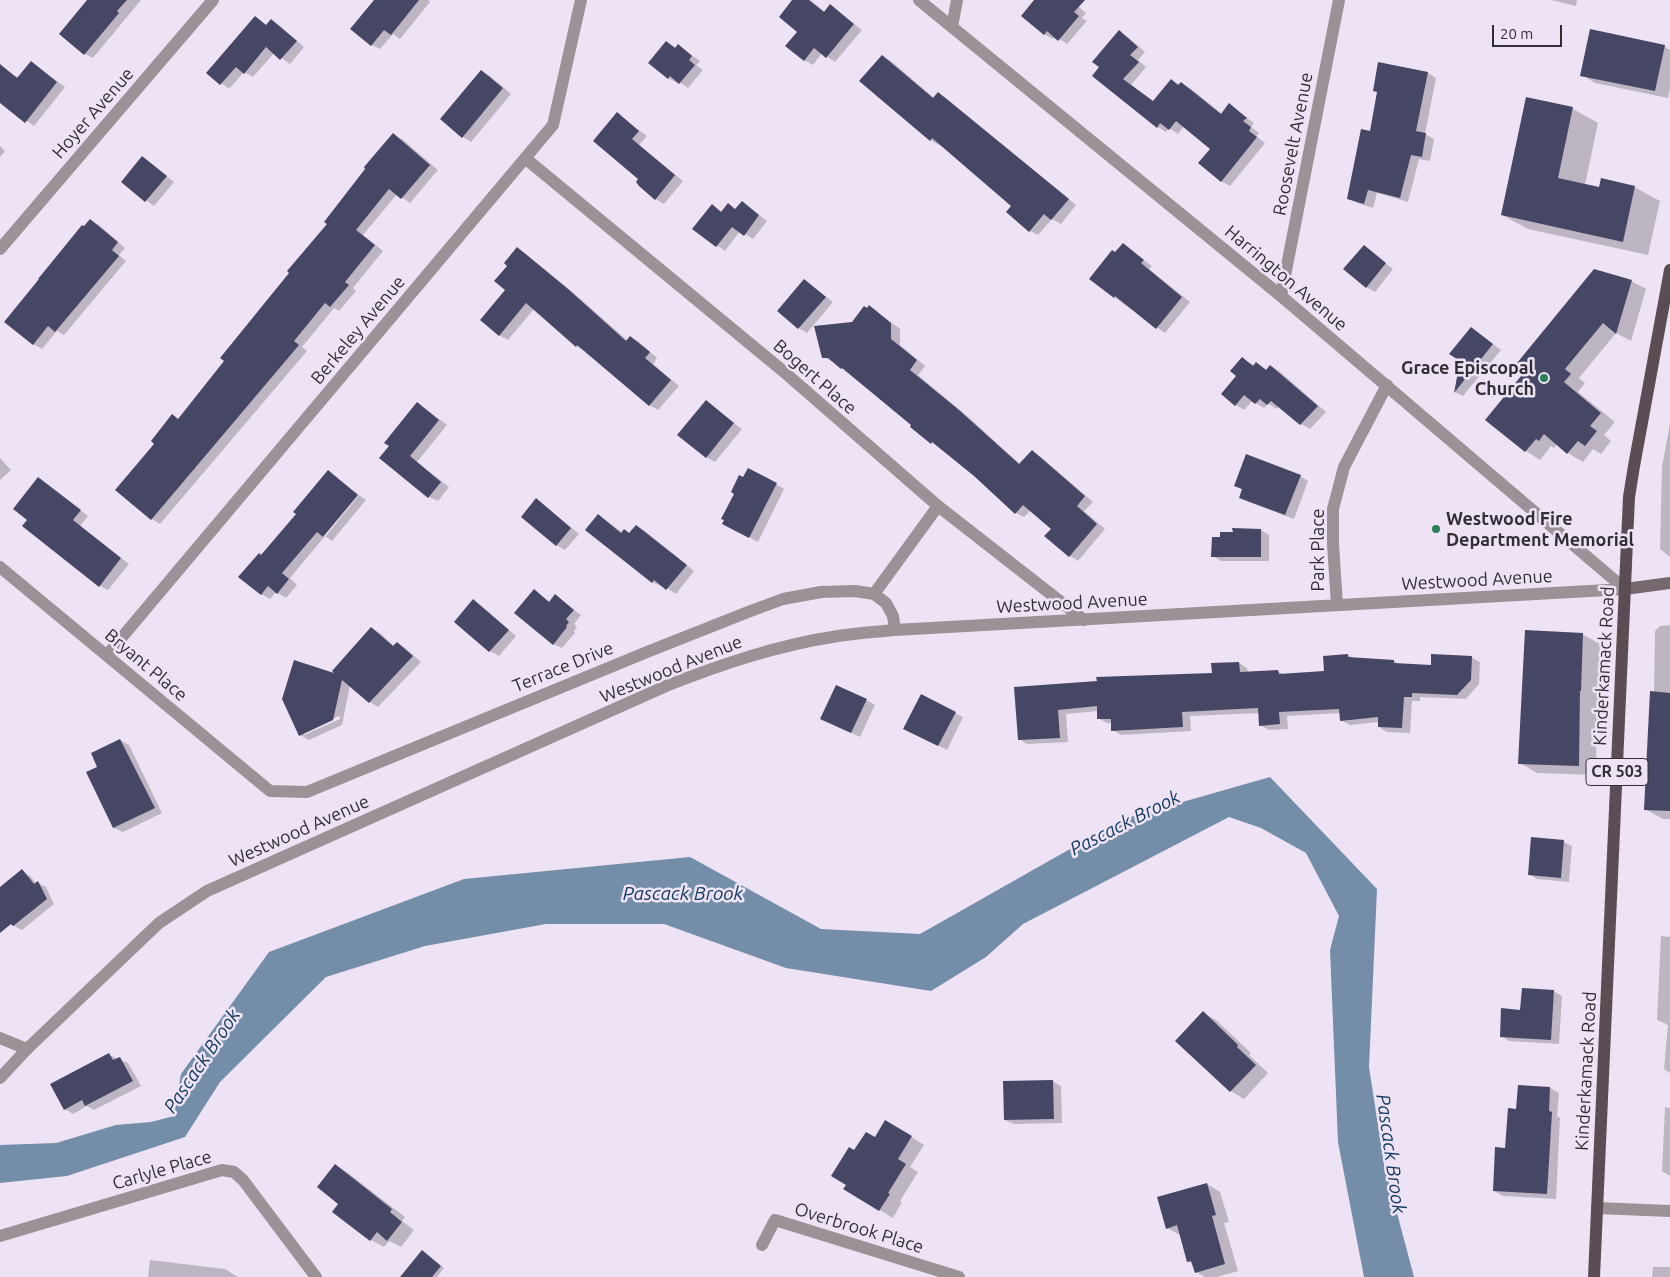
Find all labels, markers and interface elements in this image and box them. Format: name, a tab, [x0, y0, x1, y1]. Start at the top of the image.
scale bar	[1495, 15, 1565, 47]
text: 20 m	[1500, 25, 1533, 42]
street label: Hoyer Avenue	[48, 63, 138, 163]
street label: Roosevelt Avenue	[1269, 71, 1317, 217]
street label: Harrington Avenue	[1220, 221, 1352, 335]
street label: Berkeley Avenue	[306, 271, 410, 389]
street label: Bogert Place	[769, 335, 861, 419]
place label: Grace Episcopal Church	[1401, 357, 1534, 399]
marker: Grace Episcopal Church	[1538, 372, 1550, 384]
place label: Westwood Fire Department Memorial	[1446, 508, 1634, 550]
street label: Park Place	[1307, 509, 1329, 591]
marker: Westwood Fire Department Memorial	[1430, 523, 1442, 535]
street label: Westwood Avenue	[1401, 565, 1553, 595]
street label: Kinderkamack Road	[1589, 586, 1619, 746]
street label: Westwood Avenue	[996, 588, 1148, 618]
street label: Bryant Place	[100, 624, 192, 706]
street label: Westwood Avenue	[597, 631, 745, 707]
street label: Terrace Drive	[509, 637, 617, 697]
road number: CR 503	[1586, 759, 1648, 786]
water label: Pascack Brook	[1066, 785, 1184, 861]
street label: Westwood Avenue	[225, 790, 373, 872]
water label: Pascack Brook	[623, 883, 743, 905]
street label: Kinderkamack Road	[1571, 991, 1601, 1151]
water label: Pascack Brook	[159, 1005, 245, 1117]
water label: Pascack Brook	[1371, 1093, 1411, 1215]
street label: Carlyle Place	[110, 1146, 214, 1194]
street label: Overbrook Place	[792, 1198, 926, 1258]

